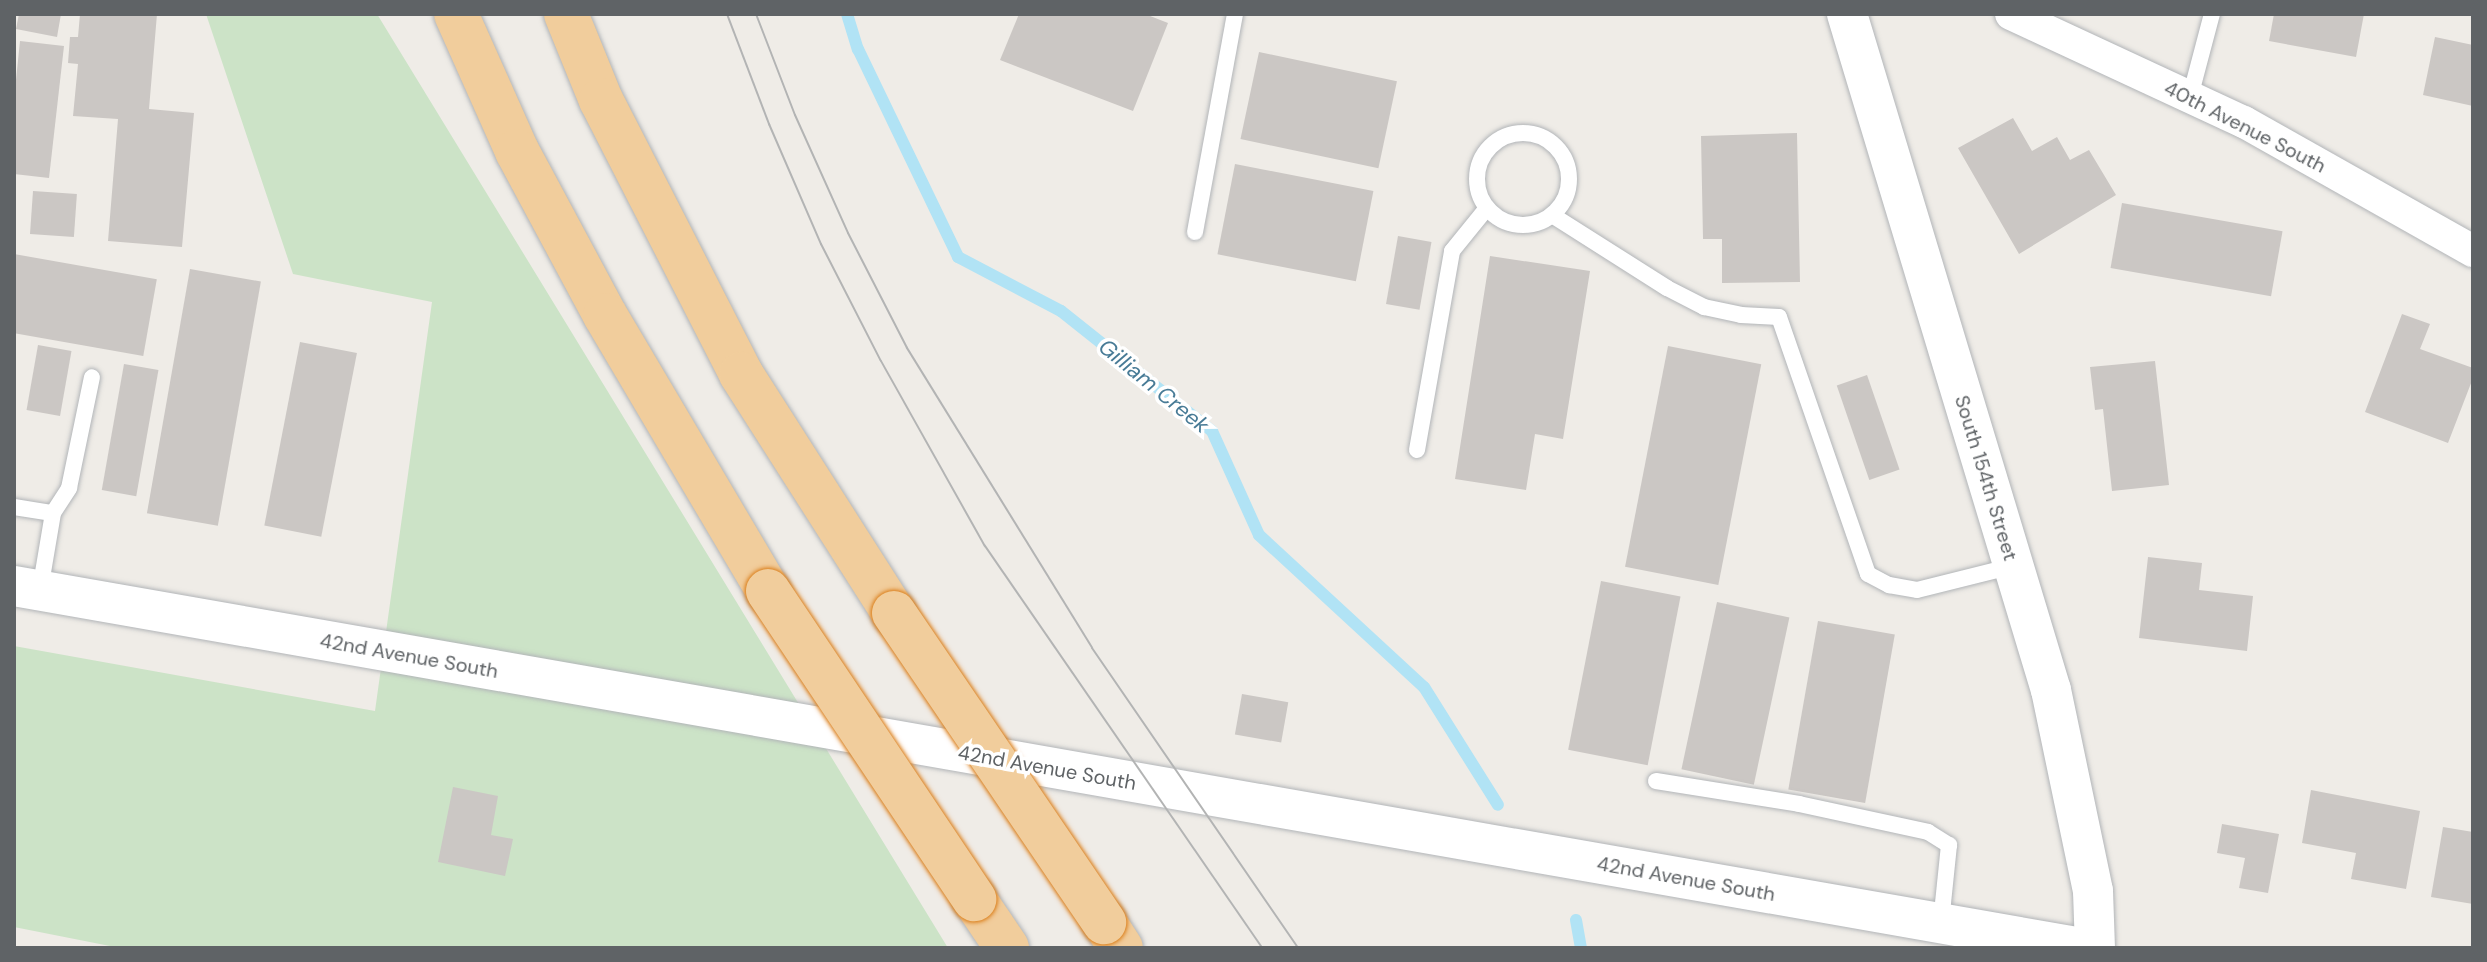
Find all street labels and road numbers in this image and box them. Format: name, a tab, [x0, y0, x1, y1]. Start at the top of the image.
street label: 40th Avenue South	[2160, 76, 2330, 178]
street label: South 154th Street	[1949, 392, 2023, 564]
street label: 42nd Avenue South	[318, 629, 500, 683]
street label: 42nd Avenue South	[956, 741, 1138, 795]
street label: 42nd Avenue South	[1595, 852, 1777, 906]

